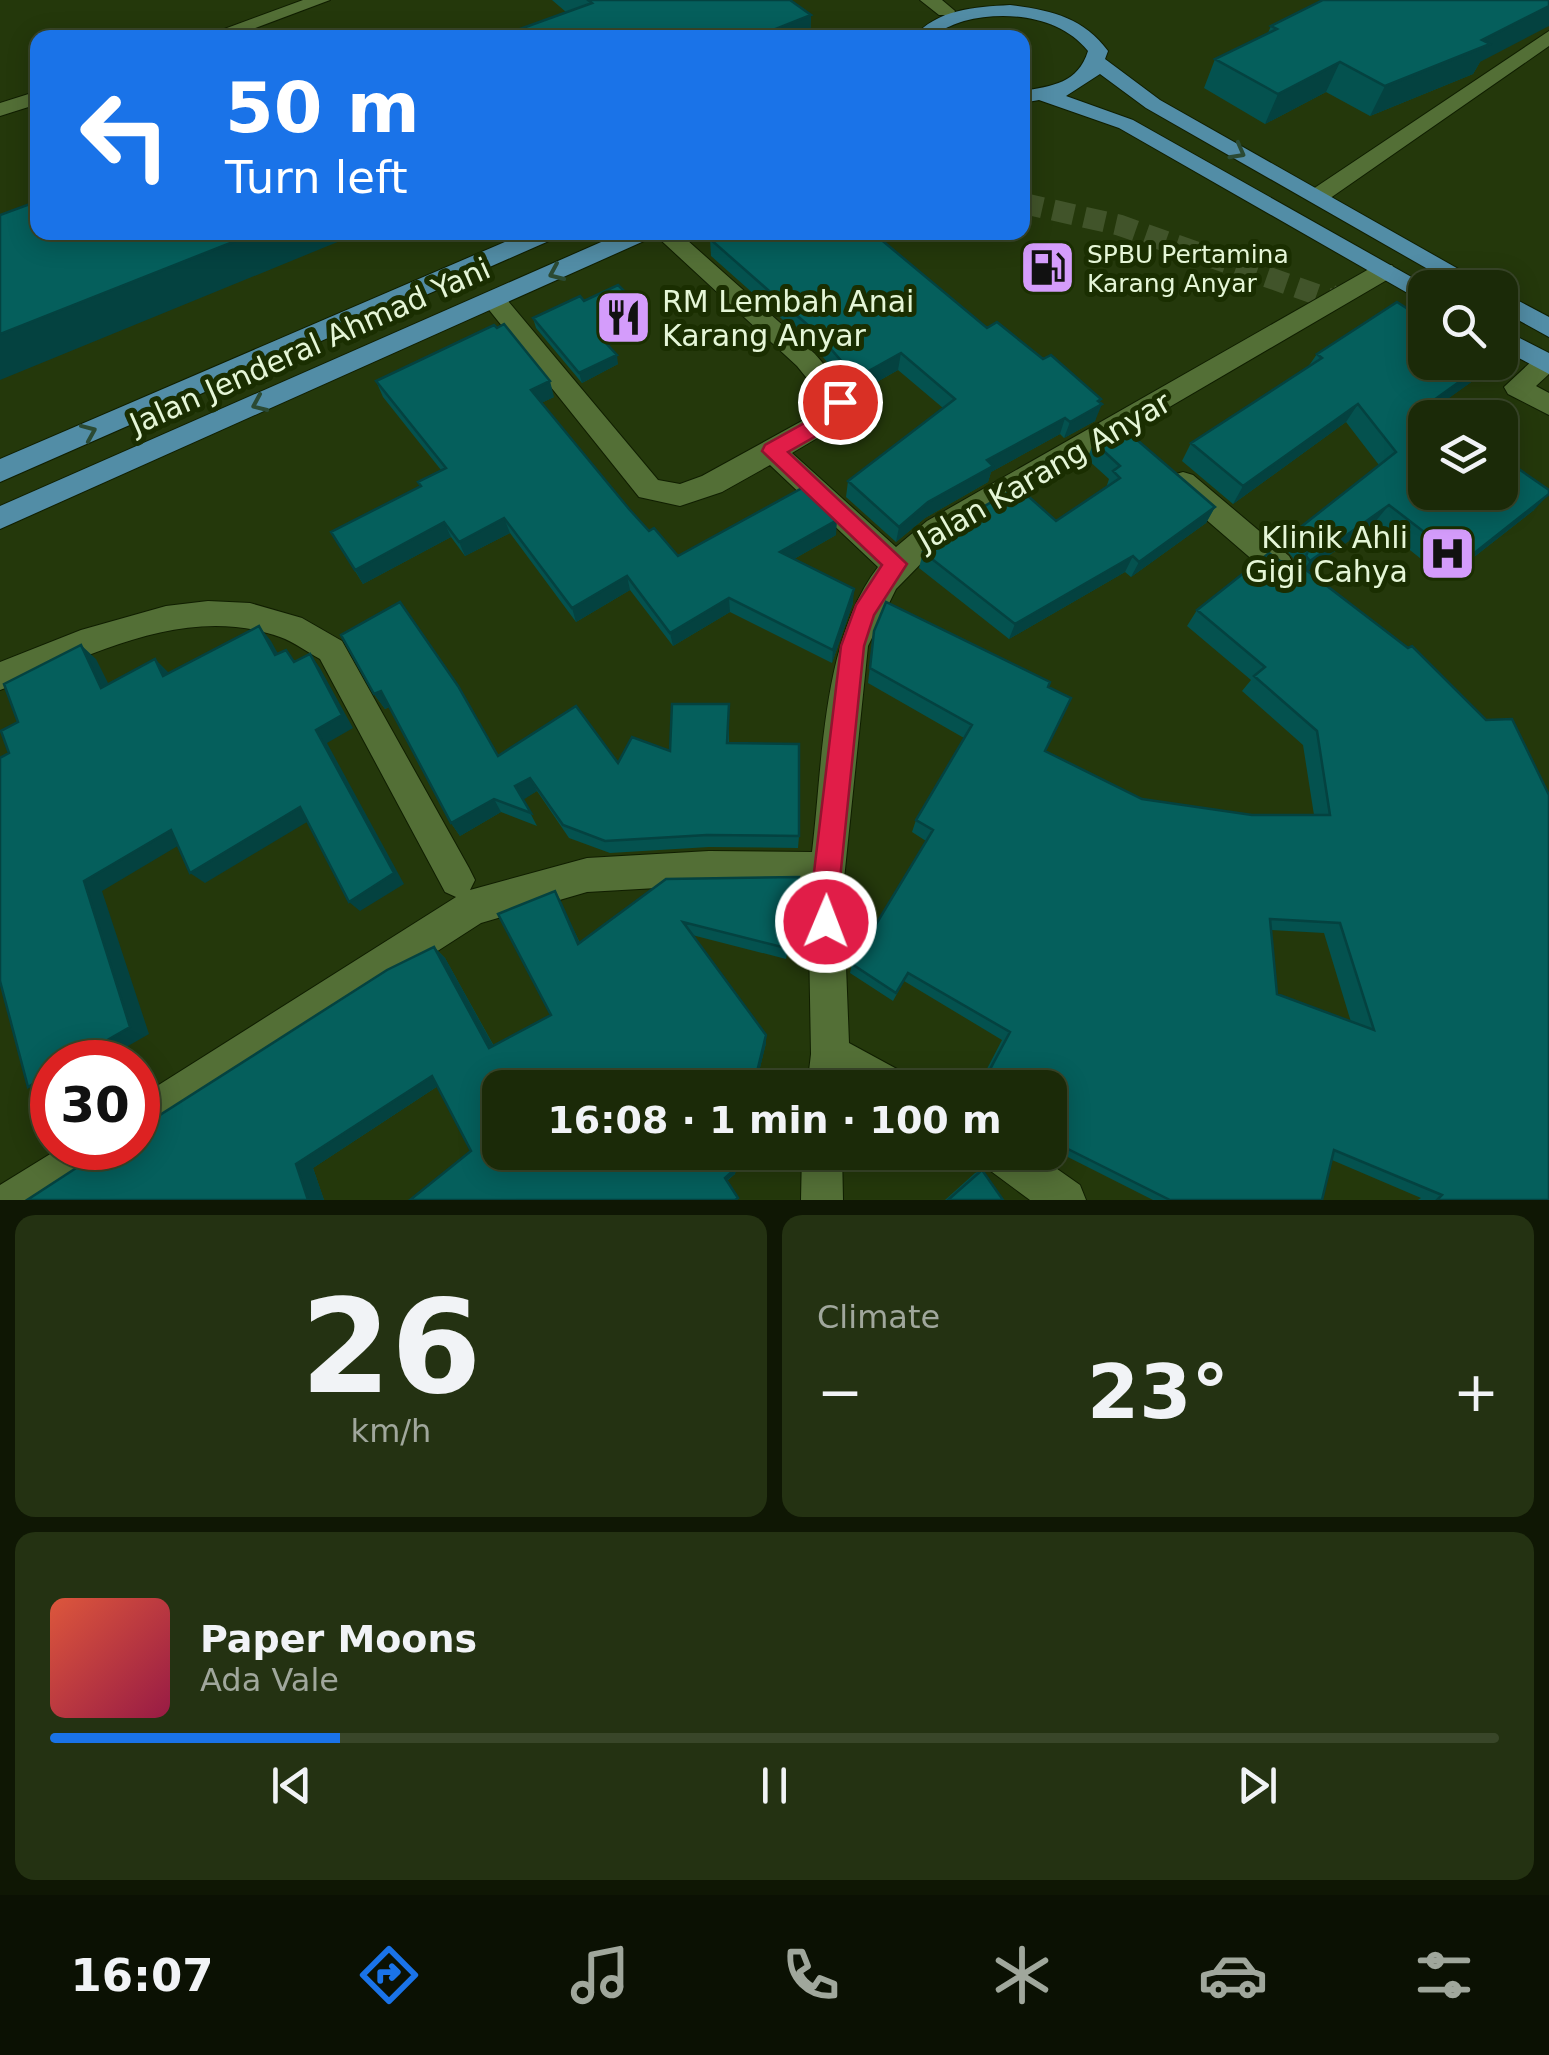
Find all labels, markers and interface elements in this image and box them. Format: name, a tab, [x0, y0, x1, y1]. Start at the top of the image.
text: 50 m	[225, 67, 420, 149]
icon: left	[60, 70, 190, 200]
one-way arrow	[1227, 139, 1245, 159]
text: Turn left	[225, 151, 408, 204]
fuel station icon: SPBU Pertamina Karang Anyar	[1018, 238, 1078, 298]
place label: SPBU Pertamina Karang Anyar	[1087, 240, 1289, 298]
street label: Jalan Jenderal Ahmad Yani	[123, 251, 496, 442]
one-way arrow	[548, 260, 566, 280]
map controls	[1408, 270, 1518, 510]
button: search	[1408, 270, 1518, 380]
place label: RM Lembah Anai Karang Anyar	[662, 284, 914, 353]
restaurant icon: RM Lembah Anai Karang Anyar	[593, 288, 653, 348]
pin	[798, 360, 883, 445]
icon: arrive	[813, 375, 868, 430]
street label: Jalan Karang Anyar	[910, 384, 1177, 559]
one-way arrow	[251, 392, 269, 412]
button: layers	[1408, 400, 1518, 510]
one-way arrow	[79, 424, 97, 444]
place label: Klinik Ahli Gigi Cahya	[1245, 520, 1408, 589]
hospital icon: Klinik Ahli Gigi Cahya	[1417, 524, 1477, 584]
position arrow	[774, 870, 878, 974]
speed limit sign: 30	[30, 1040, 160, 1170]
text: 16:08 · 1 min · 100 m	[547, 1098, 1002, 1142]
text: 26	[301, 1271, 481, 1423]
text: Climate	[817, 1298, 940, 1336]
text: 23°	[1087, 1348, 1229, 1436]
text: −	[817, 1360, 863, 1424]
text: +	[1453, 1360, 1499, 1424]
text: km/h	[351, 1412, 431, 1450]
text: Paper Moons	[200, 1617, 477, 1661]
text: Ada Vale	[200, 1661, 339, 1699]
icon: previous	[264, 1758, 319, 1813]
icon: pause	[747, 1758, 802, 1813]
icon: next	[1230, 1758, 1285, 1813]
icon: directions	[354, 1940, 424, 2010]
icon: music	[565, 1940, 635, 2010]
icon: phone	[776, 1940, 846, 2010]
icon: climate	[987, 1940, 1057, 2010]
icon: car	[1198, 1940, 1268, 2010]
icon: filters	[1409, 1940, 1479, 2010]
text: 16:07	[70, 1949, 214, 2002]

